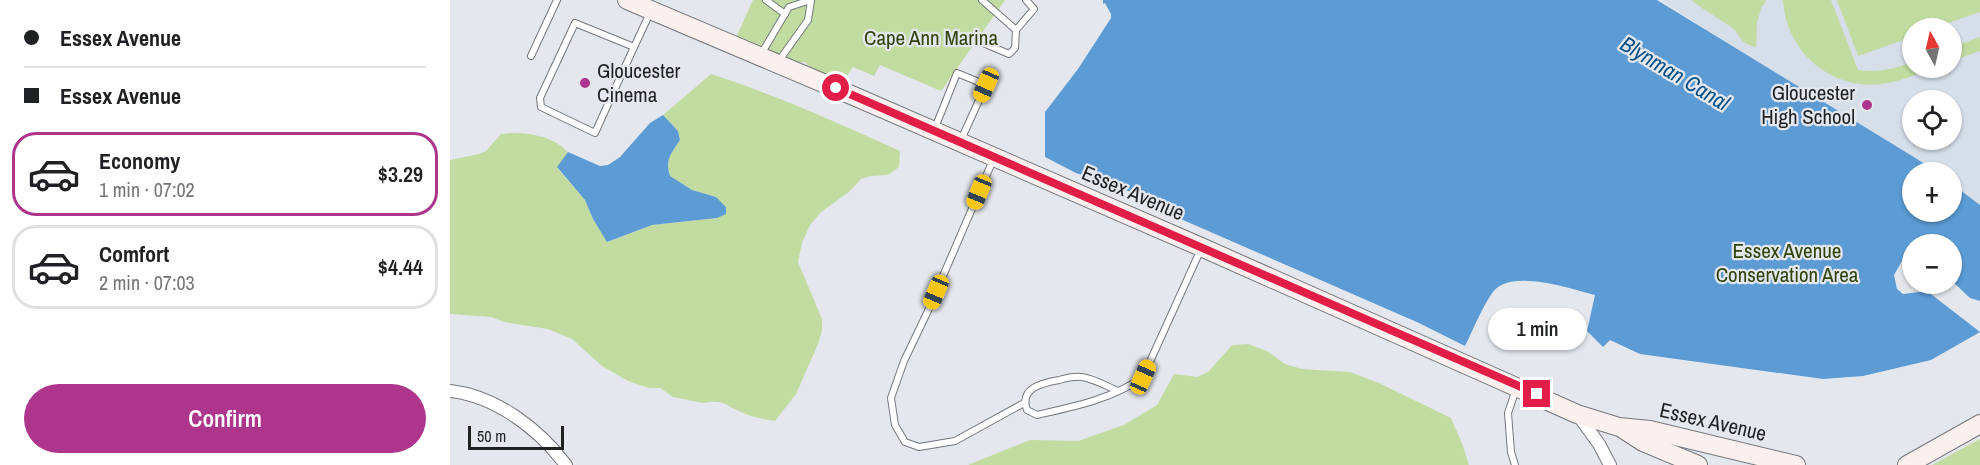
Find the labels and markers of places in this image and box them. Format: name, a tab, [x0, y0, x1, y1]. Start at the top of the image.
place label: Gloucester Cinema	[597, 56, 681, 109]
marker: Gloucester Cinema	[578, 76, 592, 90]
place label: Gloucester High School	[1761, 78, 1855, 131]
marker: Gloucester High School	[1860, 98, 1874, 112]

